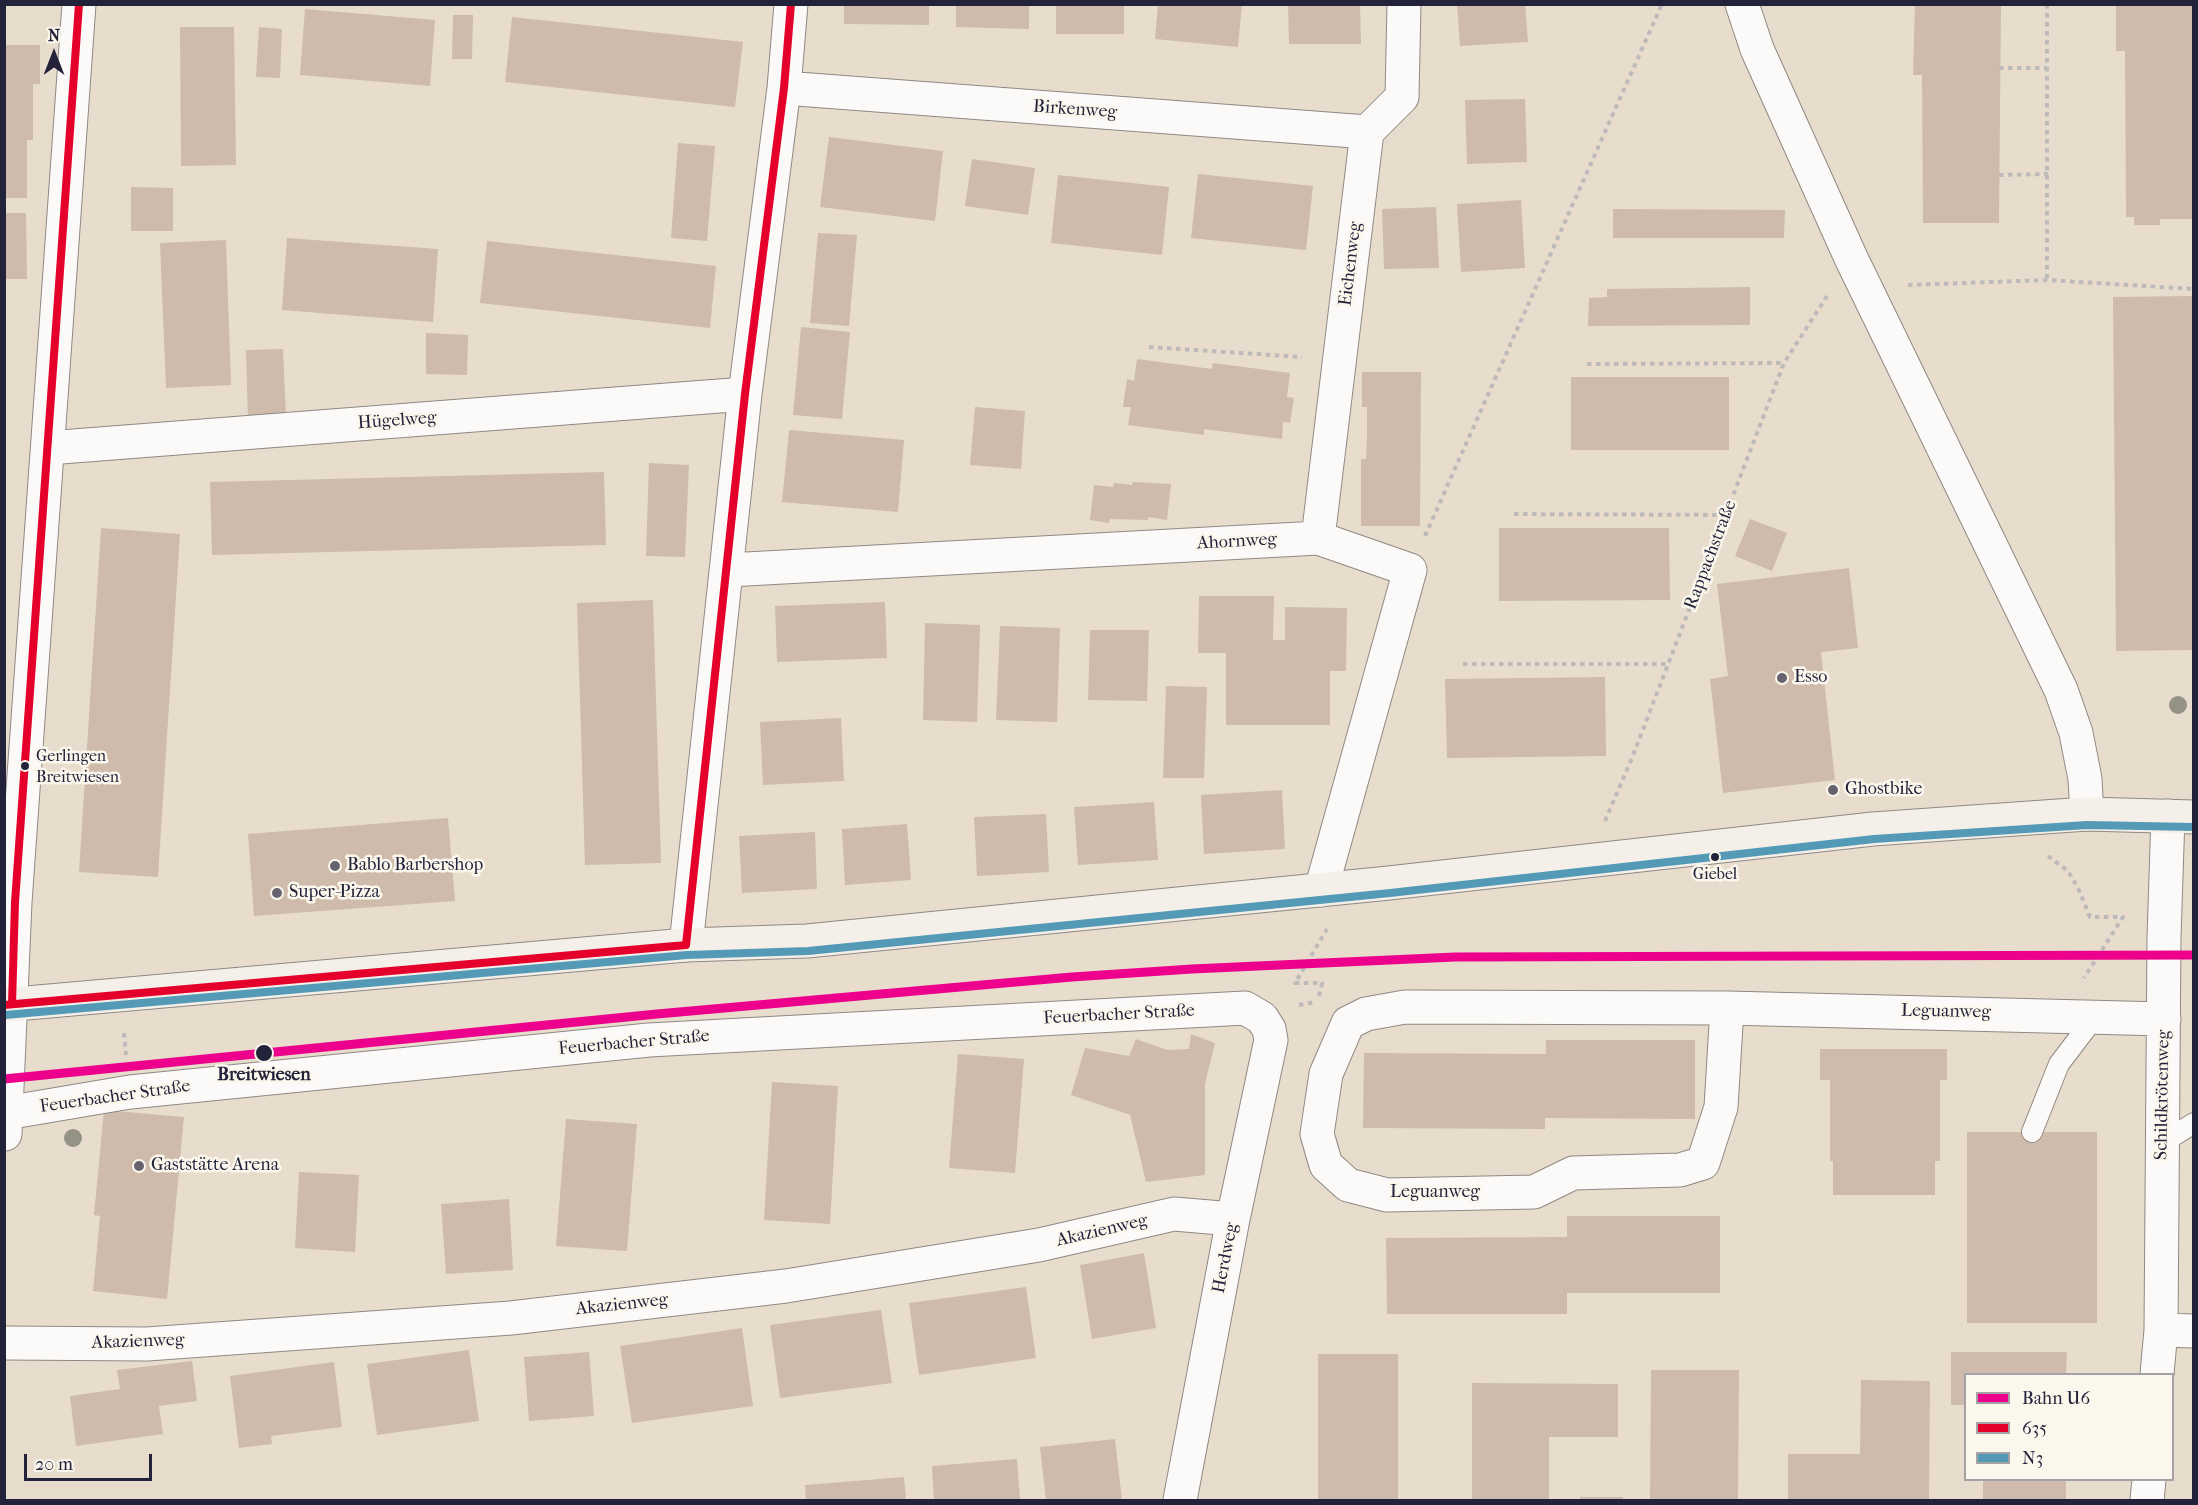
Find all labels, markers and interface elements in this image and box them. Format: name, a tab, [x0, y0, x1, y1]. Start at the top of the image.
north arrow	[24, 24, 84, 84]
text: N	[48, 26, 60, 45]
street label: Birkenweg	[1032, 96, 1118, 124]
street label: Eichenweg	[1335, 221, 1367, 307]
street label: Hügelweg	[357, 407, 437, 435]
street label: Rappachstraße	[1680, 497, 1742, 613]
street label: Ahornweg	[1196, 529, 1278, 555]
place label: Esso	[1794, 667, 1827, 689]
marker: Esso	[1775, 671, 1789, 685]
place label: Gerlingen Breitwiesen	[36, 747, 119, 785]
marker: Gerlingen Breitwiesen	[19, 760, 31, 772]
place label: Ghostbike	[1845, 779, 1923, 801]
marker: Ghostbike	[1826, 783, 1840, 797]
marker: Giebel	[1709, 851, 1721, 863]
place label: Bablo Barbershop	[347, 855, 483, 877]
marker: Bablo Barbershop	[328, 859, 342, 873]
place label: Giebel	[1693, 865, 1737, 885]
place label: Super-Pizza	[289, 882, 380, 904]
marker: Super-Pizza	[270, 886, 284, 900]
street label: Feuerbacher Straße	[1043, 1000, 1195, 1030]
street label: Leguanweg	[1901, 1000, 1991, 1024]
street label: Feuerbacher Straße	[558, 1026, 710, 1060]
street label: Schildkrötenweg	[2151, 1030, 2175, 1160]
marker: Breitwiesen	[254, 1043, 274, 1063]
place label: Breitwiesen	[217, 1065, 311, 1087]
street label: Feuerbacher Straße	[38, 1076, 192, 1118]
place label: Gaststätte Arena	[151, 1155, 279, 1177]
marker: Gaststätte Arena	[132, 1159, 146, 1173]
street label: Leguanweg	[1390, 1182, 1480, 1204]
street label: Akazienweg	[1054, 1210, 1150, 1252]
street label: Herdweg	[1209, 1221, 1243, 1295]
street label: Akazienweg	[575, 1289, 669, 1321]
street label: Akazienweg	[91, 1330, 185, 1354]
legend	[1964, 1373, 2174, 1481]
text: Bahn U6	[2022, 1388, 2090, 1409]
text: 635	[2022, 1418, 2047, 1439]
scale bar	[27, 1442, 154, 1480]
text: N3	[2022, 1448, 2043, 1469]
text: 20 m	[35, 1454, 73, 1475]

